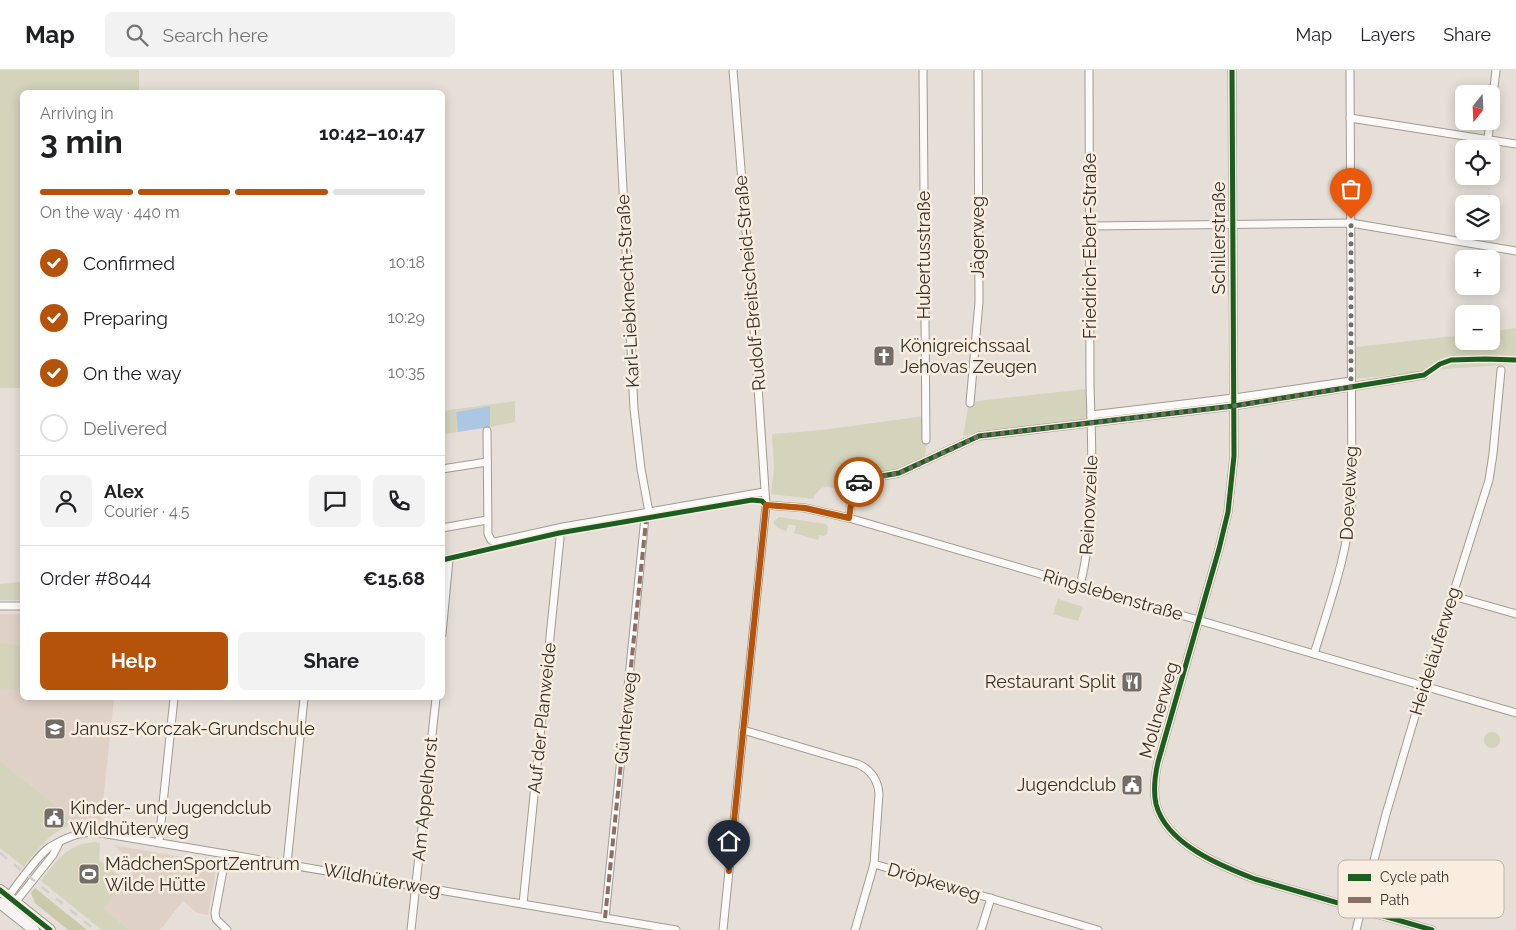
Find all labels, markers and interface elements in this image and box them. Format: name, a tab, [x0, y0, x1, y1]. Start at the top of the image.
search box	[105, 12, 455, 57]
text: Map	[25, 20, 75, 49]
icon: search	[123, 21, 151, 49]
text: Search here	[163, 24, 268, 46]
text: Map	[1296, 24, 1332, 45]
text: Layers	[1360, 24, 1415, 45]
text: Share	[1443, 24, 1491, 45]
north arrow	[1455, 85, 1500, 130]
map controls	[1455, 85, 1500, 350]
text: Arriving in	[40, 104, 114, 123]
text: 10:42–10:47	[319, 122, 425, 144]
text: 3 min	[40, 123, 123, 160]
button: locate	[1455, 140, 1500, 185]
street label: Friedrich-Ebert-Straße	[1079, 153, 1100, 339]
pin	[1330, 168, 1372, 219]
street label: Rudolf-Breitscheid-Straße	[730, 174, 769, 392]
icon: bag	[1337, 175, 1365, 203]
street label: Schillerstraße	[1208, 181, 1229, 295]
street label: Hubertusstraße	[913, 190, 934, 319]
street label: Karl-Liebknecht-Straße	[612, 193, 643, 388]
button: layers	[1455, 195, 1500, 240]
street label: Jägerweg	[967, 196, 988, 278]
text: On the way · 440 m	[40, 203, 180, 222]
icon: check	[40, 249, 68, 277]
button: +	[1455, 250, 1500, 295]
text: Confirmed	[83, 252, 175, 274]
text: 10:18	[389, 253, 425, 272]
icon: check	[40, 304, 68, 332]
button: −	[1455, 305, 1500, 350]
text: Preparing	[83, 307, 168, 329]
text: 10:29	[388, 308, 425, 327]
place label: Königreichssaal Jehovas Zeugen	[900, 335, 1037, 377]
church icon: Königreichssaal Jehovas Zeugen	[872, 344, 896, 368]
icon: check	[40, 359, 68, 387]
text: On the way	[83, 362, 182, 384]
text: 10:35	[388, 363, 425, 382]
text: Delivered	[83, 417, 167, 439]
street label: Doevelweg	[1336, 445, 1361, 541]
street label: Reinowzeile	[1075, 454, 1102, 555]
courier	[834, 457, 884, 507]
icon: car	[845, 468, 873, 496]
button: person	[40, 475, 92, 527]
button: chat	[309, 475, 361, 527]
button: phone	[373, 475, 425, 527]
text: Alex	[104, 480, 144, 502]
text: Courier · 4.5	[104, 502, 189, 521]
street label: Ringslebenstraße	[1041, 564, 1186, 625]
text: Order #8044	[40, 567, 151, 589]
text: €15.68	[363, 567, 425, 589]
street label: Heideläuferweg	[1405, 584, 1464, 718]
button: Help	[40, 632, 228, 690]
button: Share	[238, 632, 425, 690]
street label: Auf der Planweide	[523, 641, 560, 795]
street label: Mollnerweg	[1135, 659, 1182, 761]
restaurant icon: Restaurant Split	[1120, 670, 1144, 694]
street label: Günterweg	[610, 671, 641, 765]
place label: Restaurant Split	[985, 671, 1116, 692]
school or university icon: Janusz-Korczak-Grundschule	[43, 717, 67, 741]
place label: Janusz-Korczak-Grundschule	[71, 718, 315, 739]
street label: Am Appelhorst	[408, 736, 441, 862]
public building icon: Jugendclub	[1120, 773, 1144, 797]
place label: Jugendclub	[1017, 774, 1116, 795]
place label: Kinder- und Jugendclub Wildhüterweg	[70, 797, 271, 839]
public building icon: Kinder- und Jugendclub Wildhüterweg	[42, 806, 66, 830]
pin	[708, 820, 750, 871]
icon: home	[715, 827, 743, 855]
place label: MädchenSportZentrum Wilde Hütte	[105, 853, 300, 895]
street label: Dröpkeweg	[885, 858, 983, 905]
street label: Wildhüterweg	[322, 859, 442, 900]
legend	[1338, 860, 1504, 918]
sports icon: MädchenSportZentrum Wilde Hütte	[77, 862, 101, 886]
text: Cycle path	[1380, 869, 1449, 885]
text: Path	[1380, 892, 1409, 908]

